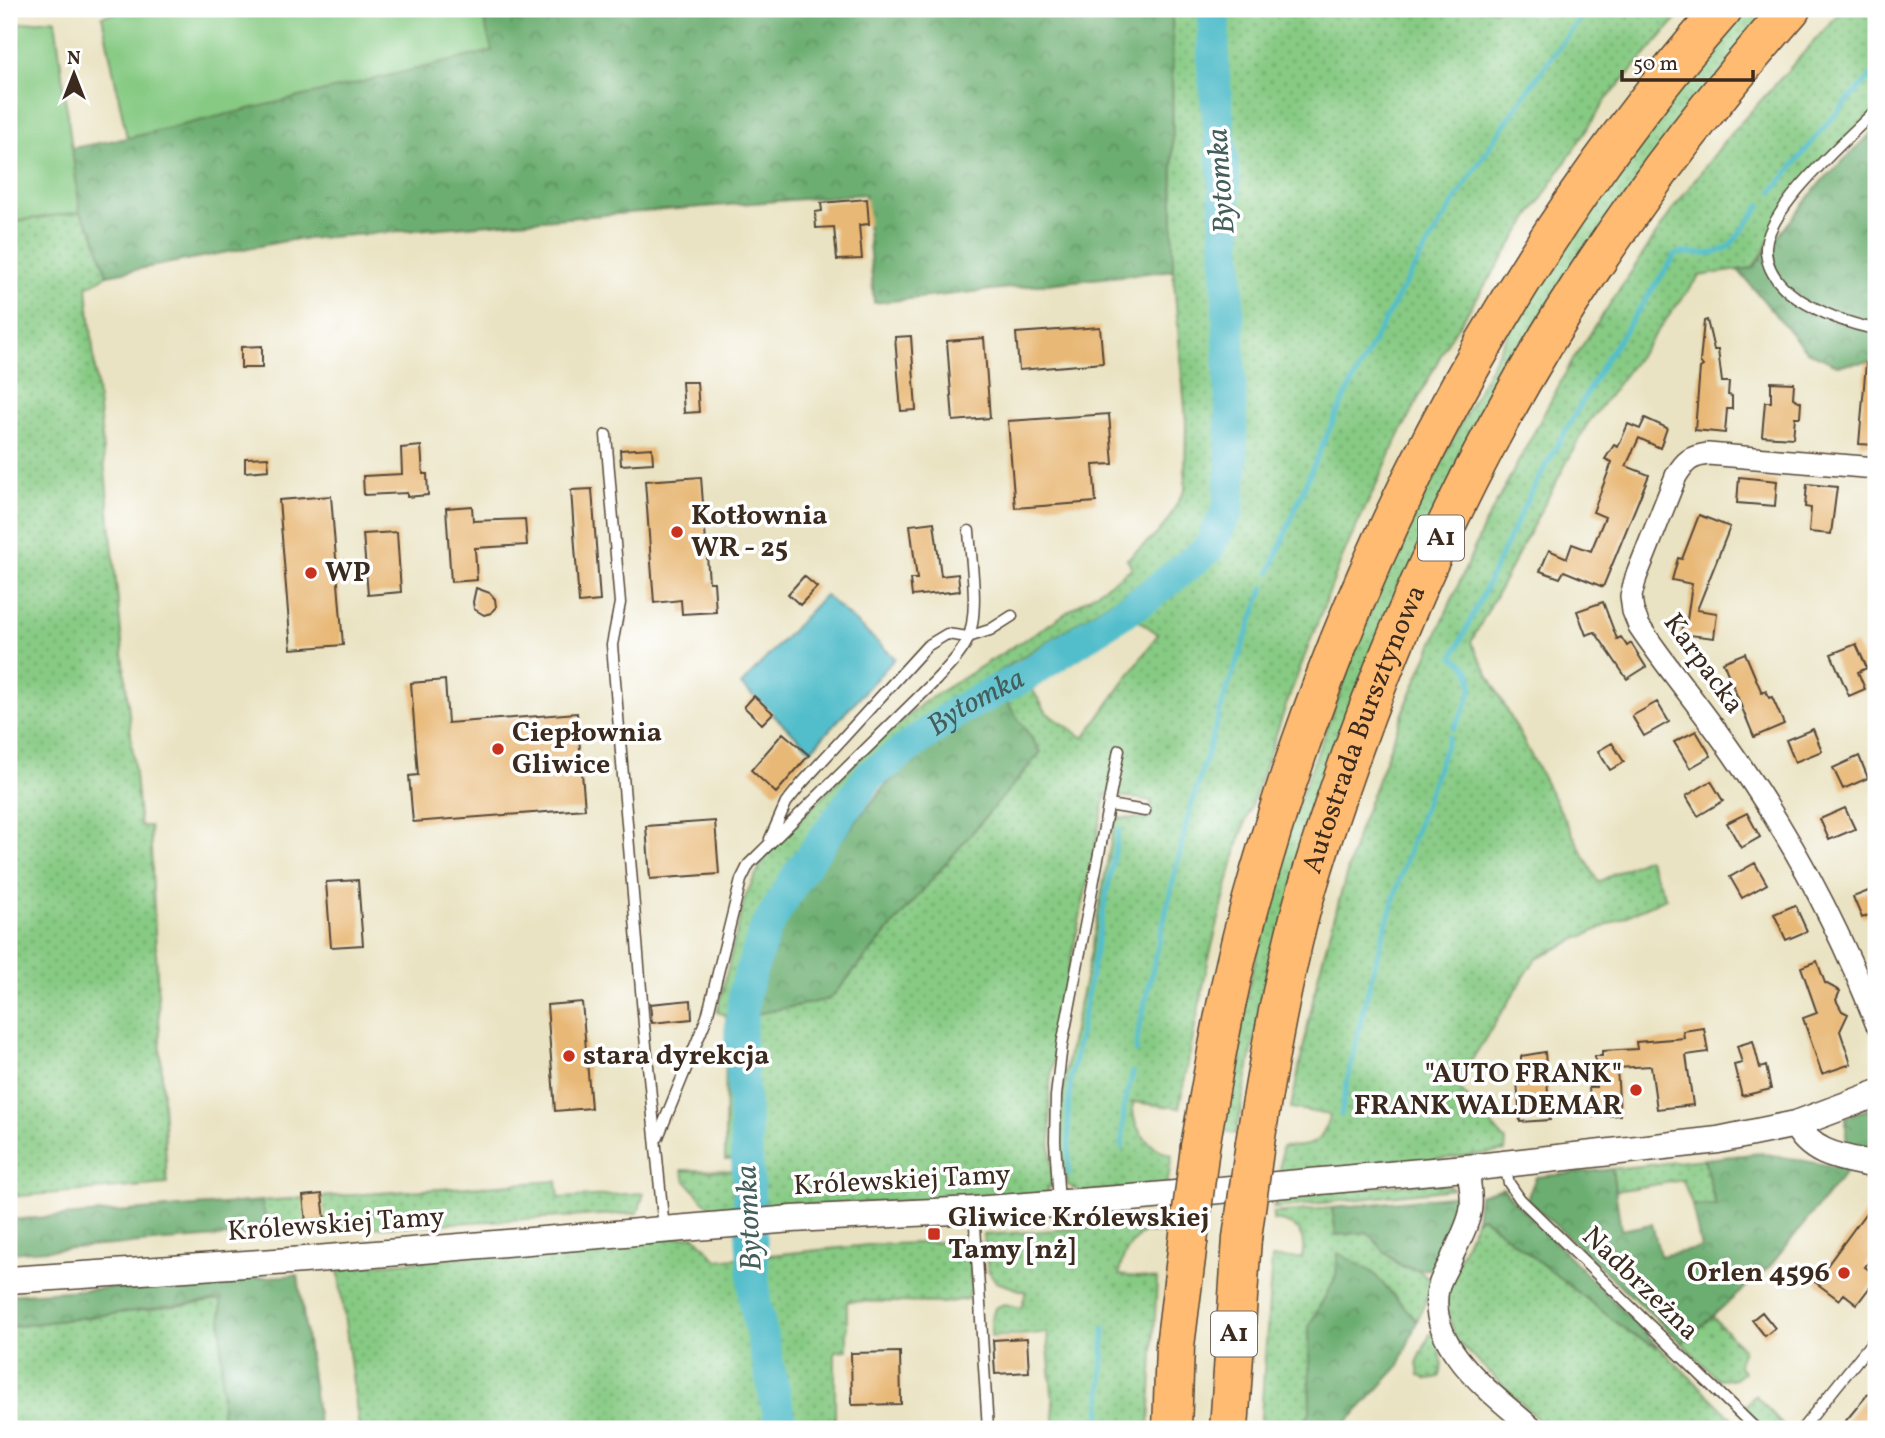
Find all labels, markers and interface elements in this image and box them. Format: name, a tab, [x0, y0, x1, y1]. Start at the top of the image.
north arrow	[38, 38, 108, 108]
scale bar	[1622, 38, 1754, 82]
text: N	[67, 46, 81, 72]
text: 50 m	[1633, 50, 1678, 79]
water label: Bytomka	[1197, 127, 1247, 235]
place label: Kotłownia WR - 25	[691, 497, 828, 568]
road number: A1	[1418, 516, 1464, 560]
marker: Kotłownia WR - 25	[669, 524, 685, 540]
place label: WP	[325, 554, 371, 593]
marker: WP	[303, 565, 319, 581]
street label: Autostrada Bursztynowa	[1293, 579, 1436, 878]
street label: Karpacka	[1653, 606, 1753, 722]
water label: Bytomka	[919, 659, 1032, 747]
place label: Ciepłownia Gliwice	[512, 714, 662, 785]
marker: Ciepłownia Gliwice	[490, 741, 506, 757]
place label: stara dyrekcja	[583, 1037, 770, 1076]
marker: stara dyrekcja	[561, 1048, 577, 1064]
place label: "AUTO FRANK" FRANK WALDEMAR	[1354, 1055, 1622, 1126]
marker: "AUTO FRANK" FRANK WALDEMAR	[1628, 1082, 1644, 1098]
street label: Królewskiej Tamy	[792, 1156, 1012, 1206]
water label: Bytomka	[726, 1164, 774, 1272]
street label: Królewskiej Tamy	[226, 1198, 446, 1252]
place label: Gliwice Królewskiej Tamy [nż]	[948, 1199, 1209, 1270]
street label: Nadbrzeżna	[1573, 1218, 1707, 1350]
marker: Gliwice Królewskiej Tamy [nż]	[926, 1226, 942, 1242]
place label: Orlen 4596	[1687, 1254, 1830, 1293]
marker: Orlen 4596	[1836, 1265, 1852, 1281]
road number: A1	[1211, 1312, 1257, 1357]

